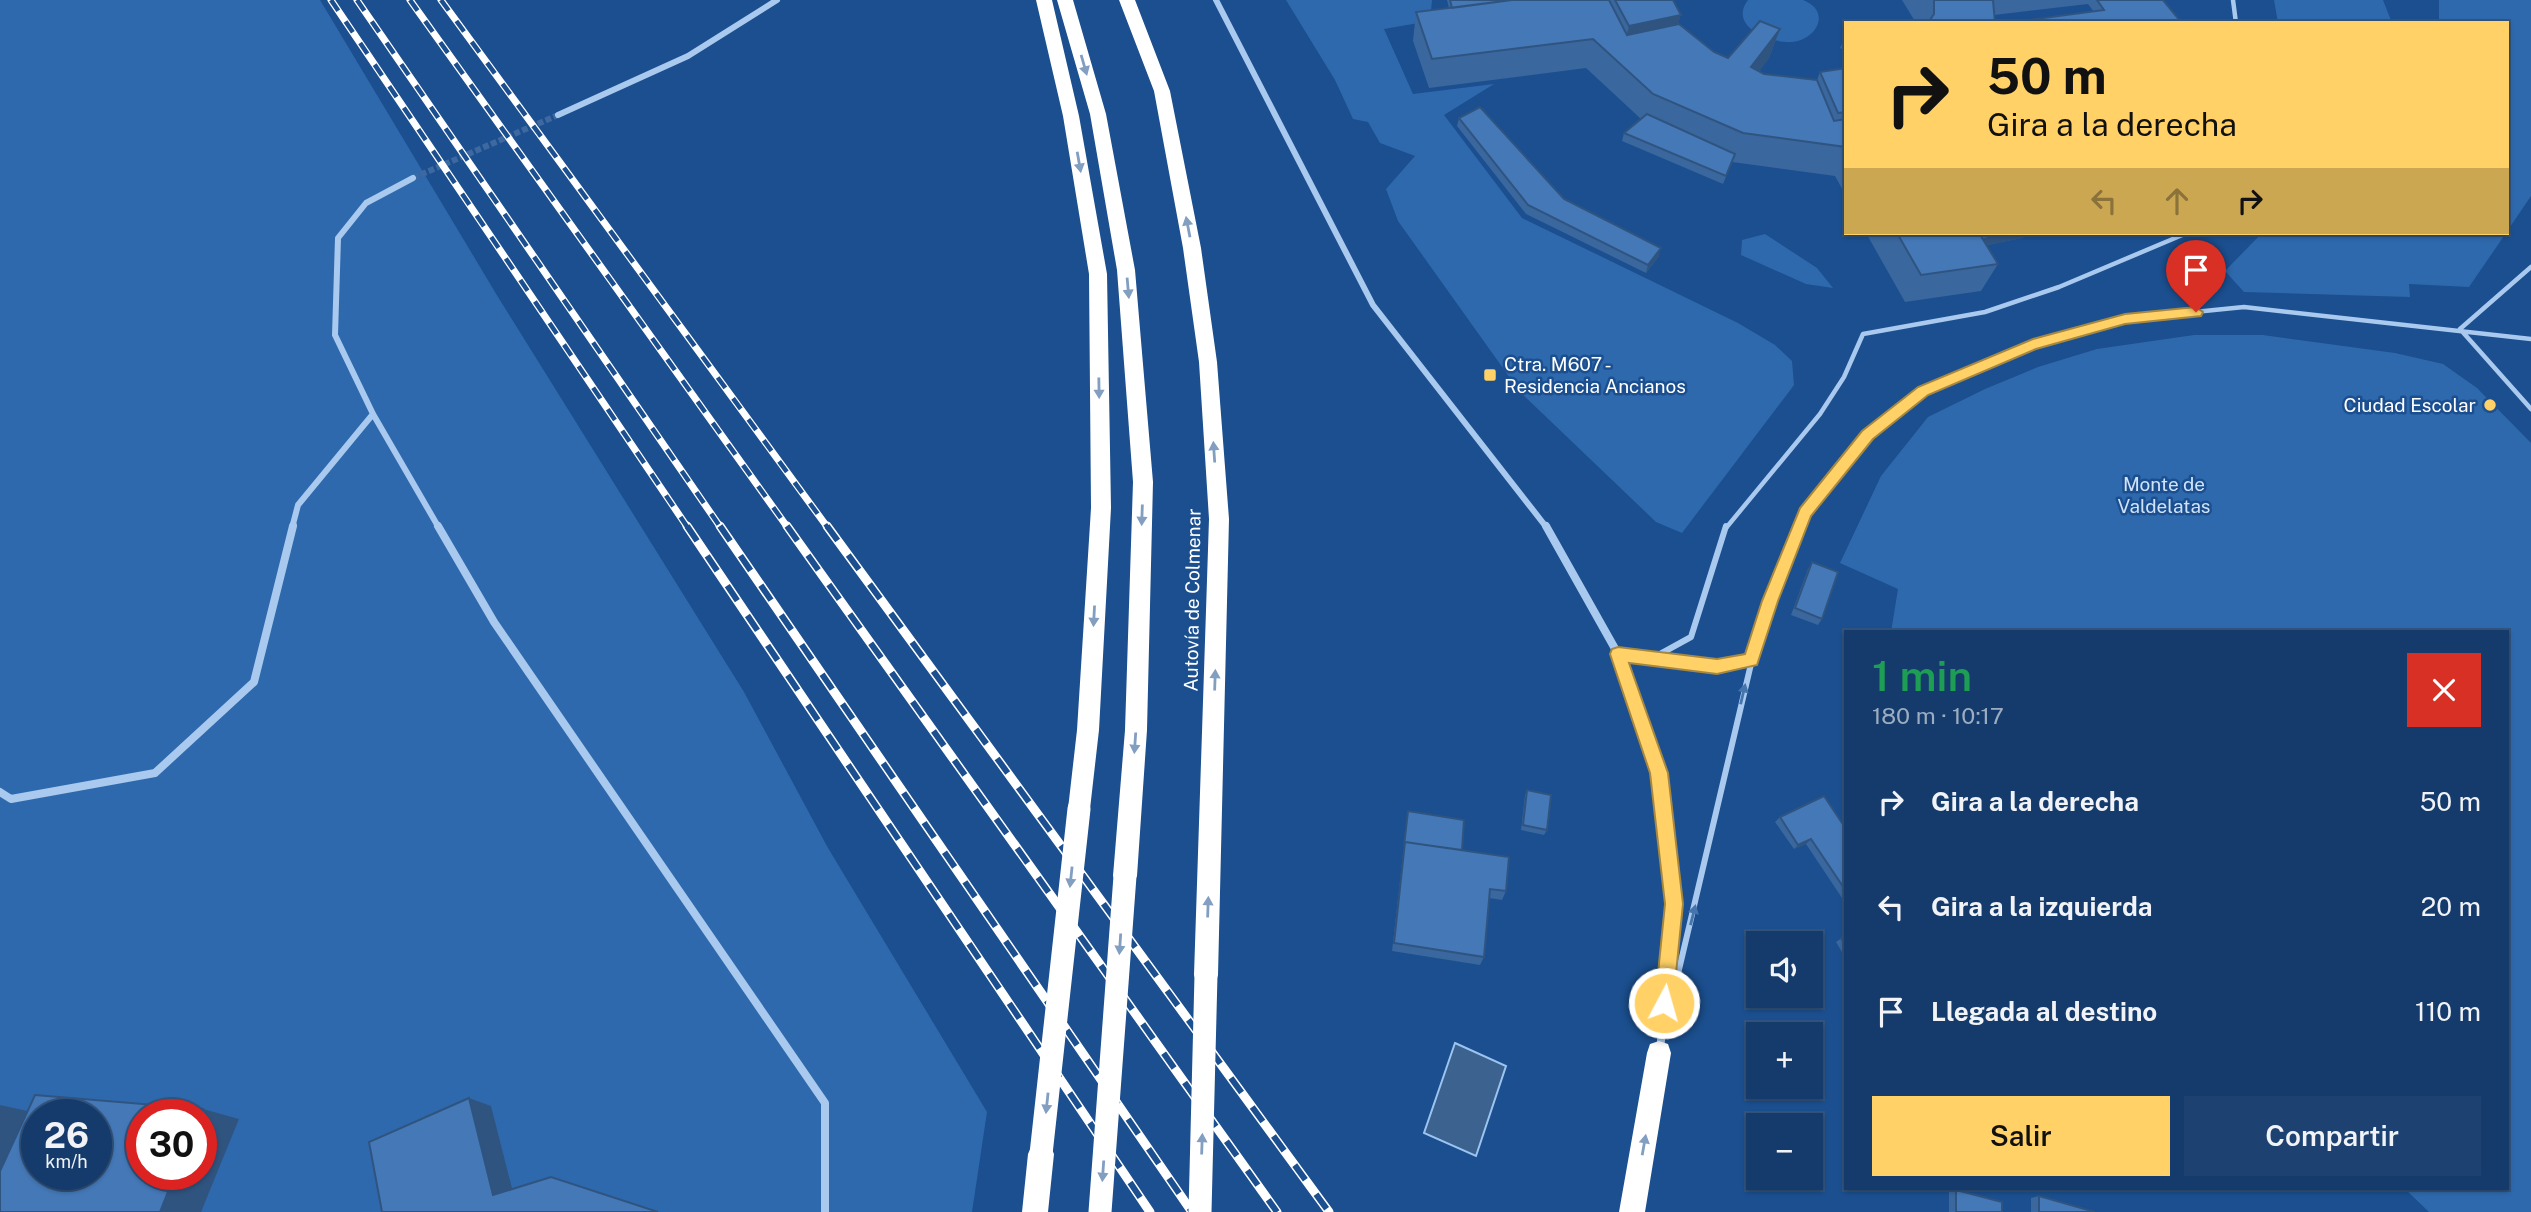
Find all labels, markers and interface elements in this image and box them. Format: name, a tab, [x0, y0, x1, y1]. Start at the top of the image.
text: 50 m	[1987, 47, 2107, 105]
icon: right	[1872, 49, 1963, 140]
one-way arrow	[1080, 55, 1090, 76]
text: Gira a la derecha	[1987, 106, 2237, 143]
one-way arrow	[1074, 152, 1085, 174]
icon: left	[2085, 182, 2123, 220]
icon: ahead	[2158, 182, 2196, 220]
icon: right	[2231, 182, 2269, 220]
one-way arrow	[1182, 216, 1193, 238]
pin	[2166, 240, 2226, 312]
icon: arrive	[2177, 251, 2215, 289]
one-way arrow	[1123, 278, 1134, 300]
place label: Ctra. M607 - Residencia Ancianos	[1504, 353, 1686, 397]
marker: Ctra. M607 - Residencia Ancianos	[1482, 367, 1498, 383]
one-way arrow	[1094, 378, 1105, 400]
place label: Ciudad Escolar	[2344, 394, 2476, 416]
marker: Ciudad Escolar	[2482, 397, 2498, 413]
one-way arrow	[1209, 441, 1220, 463]
park label: Monte de Valdelatas	[2118, 473, 2210, 517]
one-way arrow	[1137, 505, 1148, 527]
street label: Autovía de Colmenar	[1179, 508, 1205, 692]
one-way arrow	[1089, 605, 1100, 627]
text: 1 min	[1872, 651, 1972, 700]
button: close	[2407, 653, 2481, 727]
one-way arrow	[1209, 668, 1220, 690]
one-way arrow	[1738, 683, 1749, 705]
text: 180 m · 10:17	[1872, 702, 2004, 729]
one-way arrow	[1130, 732, 1141, 754]
icon: right	[1872, 783, 1910, 821]
text: Gira a la derecha	[1931, 786, 2139, 817]
text: 50 m	[2420, 786, 2481, 817]
one-way arrow	[1066, 866, 1077, 888]
icon: left	[1872, 888, 1910, 926]
text: Gira a la izquierda	[1931, 891, 2153, 922]
text: 20 m	[2421, 891, 2481, 922]
one-way arrow	[1203, 896, 1214, 918]
one-way arrow	[1687, 904, 1698, 926]
map controls	[1746, 931, 1823, 1190]
button: sound	[1746, 931, 1823, 1008]
one-way arrow	[1114, 933, 1125, 955]
position arrow	[1627, 966, 1701, 1040]
icon: arrive	[1872, 993, 1910, 1031]
text: Llegada al destino	[1931, 996, 2157, 1027]
text: 110 m	[2415, 996, 2481, 1027]
button: +	[1746, 1022, 1823, 1099]
one-way arrow	[1041, 1092, 1052, 1114]
button: Salir	[1872, 1096, 2170, 1176]
button: Compartir	[2184, 1096, 2481, 1176]
speed limit sign: 30	[126, 1099, 217, 1190]
button: −	[1746, 1113, 1823, 1190]
text: 26	[44, 1115, 89, 1156]
one-way arrow	[1196, 1133, 1207, 1155]
one-way arrow	[1638, 1134, 1649, 1156]
text: km/h	[45, 1151, 88, 1172]
one-way arrow	[1097, 1160, 1108, 1182]

